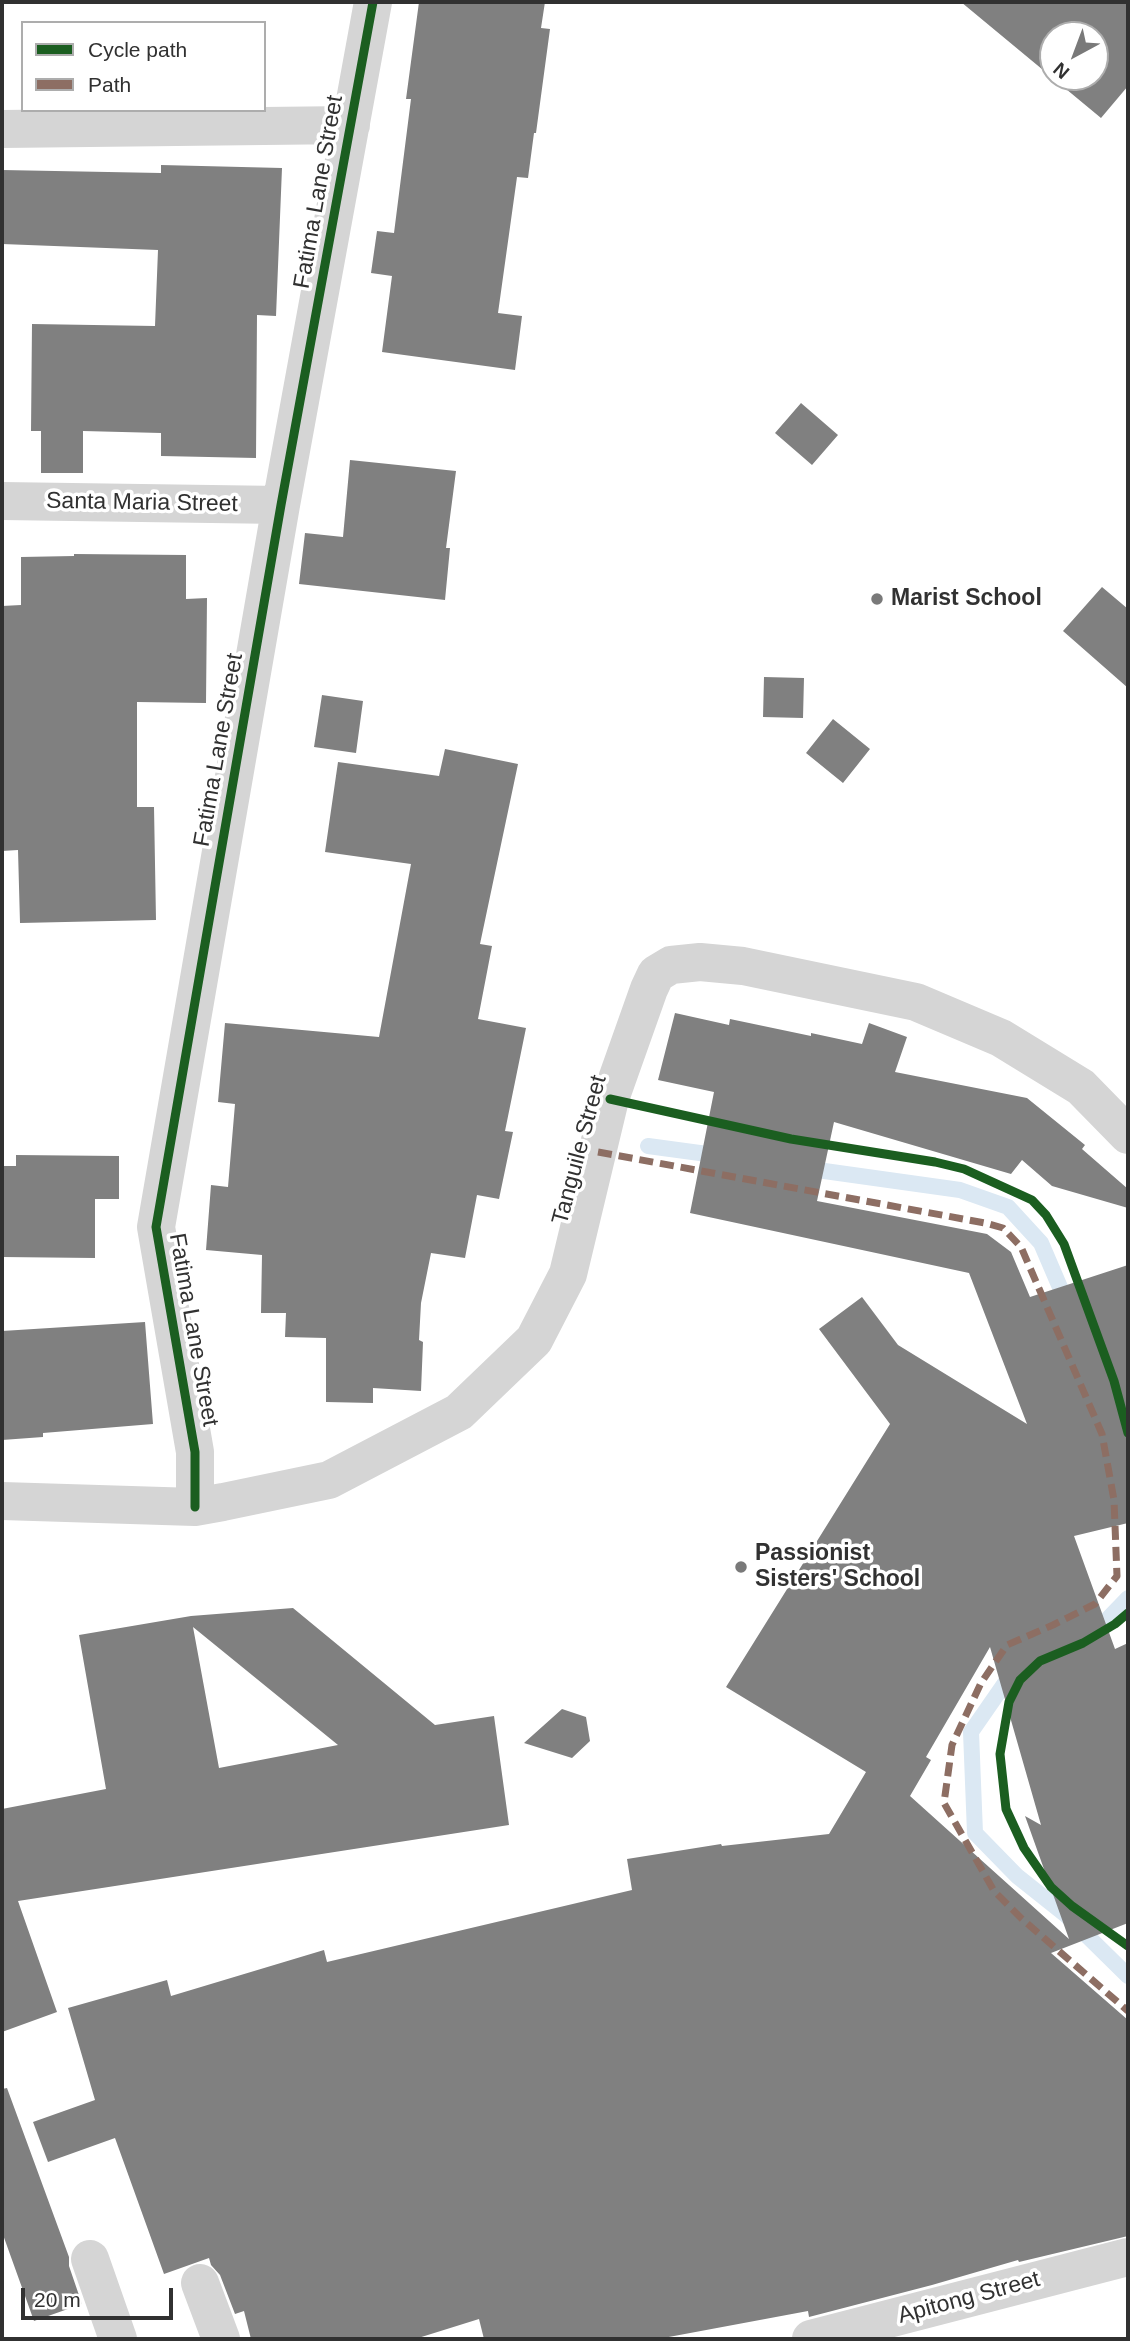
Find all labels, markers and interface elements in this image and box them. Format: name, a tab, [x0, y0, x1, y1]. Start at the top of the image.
legend	[21, 21, 266, 112]
north arrow	[1039, 21, 1109, 91]
text: Cycle path	[88, 38, 187, 61]
text: N	[1049, 58, 1073, 83]
text: Path	[88, 73, 131, 96]
street label: Fatima Lane Street	[288, 93, 350, 291]
street label: Santa Maria Street	[46, 488, 238, 518]
place label: Marist School	[891, 585, 1042, 613]
marker: Marist School	[869, 591, 885, 607]
street label: Fatima Lane Street	[188, 651, 250, 849]
street label: Tanguile Street	[547, 1072, 613, 1228]
street label: Fatima Lane Street	[162, 1231, 224, 1429]
place label: Passionist Sisters' School	[755, 1540, 920, 1594]
marker: Passionist Sisters' School	[733, 1559, 749, 1575]
street label: Apitong Street	[895, 2266, 1043, 2330]
scale bar	[24, 2274, 177, 2318]
text: 20 m	[34, 2288, 81, 2311]

